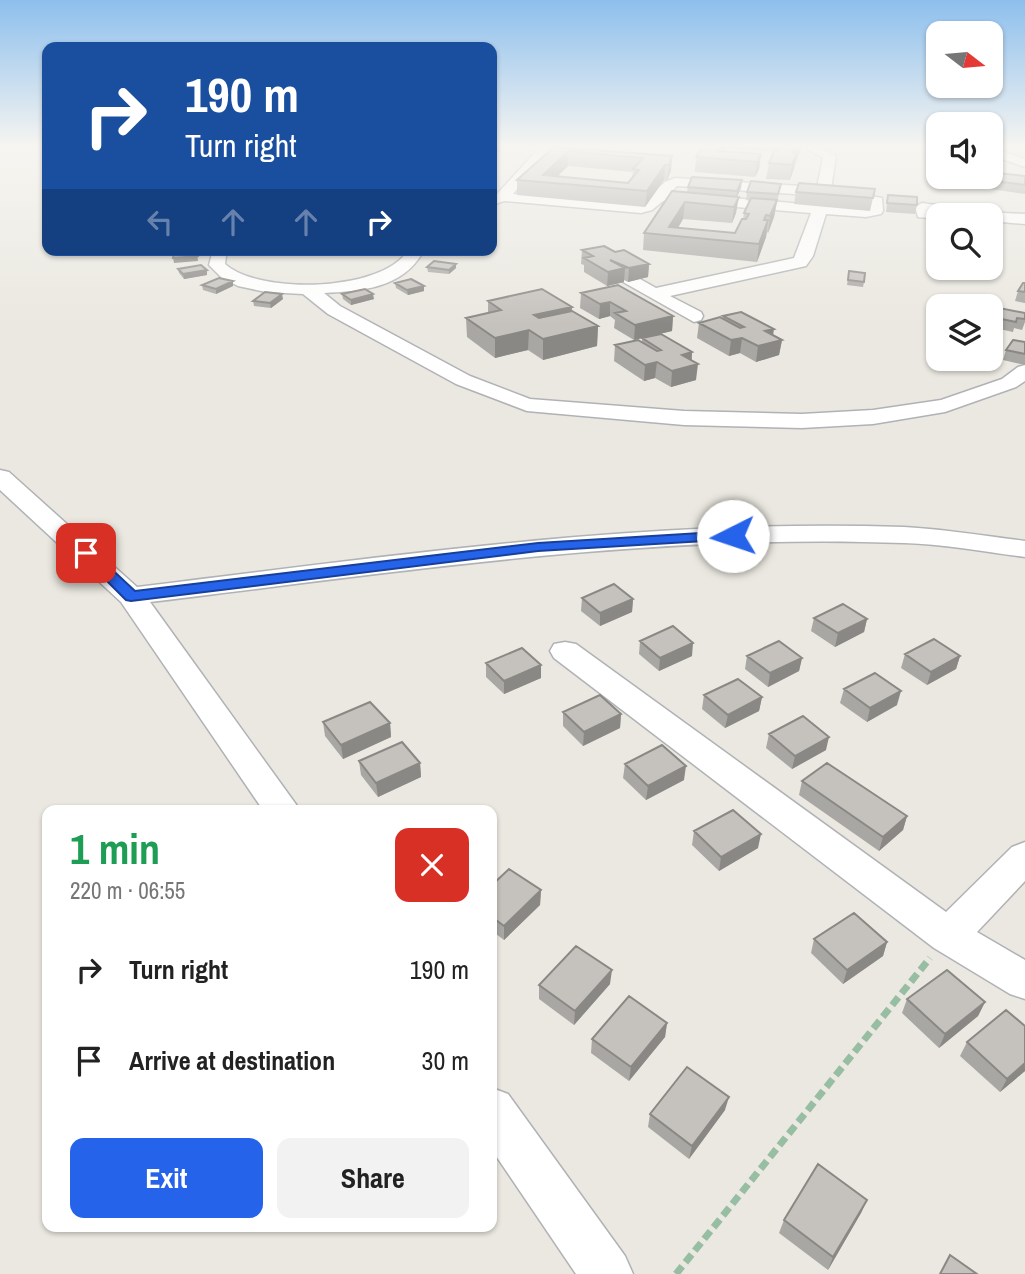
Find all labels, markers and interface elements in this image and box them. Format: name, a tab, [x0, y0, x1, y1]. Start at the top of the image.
north arrow	[926, 21, 1003, 98]
map controls	[926, 21, 1003, 371]
text: 190 m	[185, 61, 299, 127]
icon: right	[70, 70, 161, 161]
button: sound	[926, 112, 1003, 189]
text: Turn right	[185, 124, 297, 167]
icon: left	[141, 203, 179, 241]
icon: ahead	[214, 203, 252, 241]
icon: ahead	[287, 203, 325, 241]
icon: right	[360, 203, 398, 241]
button: search	[926, 203, 1003, 280]
button: layers	[926, 294, 1003, 371]
position arrow	[696, 499, 770, 573]
pin	[56, 523, 116, 583]
icon: arrive	[67, 534, 105, 572]
text: 1 min	[70, 821, 160, 877]
button: close	[395, 828, 469, 902]
text: 220 m · 06:55	[70, 875, 185, 906]
icon: right	[70, 951, 108, 989]
text: Turn right	[129, 952, 228, 987]
text: 190 m	[410, 952, 469, 987]
icon: arrive	[70, 1042, 108, 1080]
text: Arrive at destination	[129, 1043, 335, 1078]
text: 30 m	[422, 1043, 469, 1078]
button: Exit	[70, 1138, 263, 1218]
button: Share	[277, 1138, 469, 1218]

